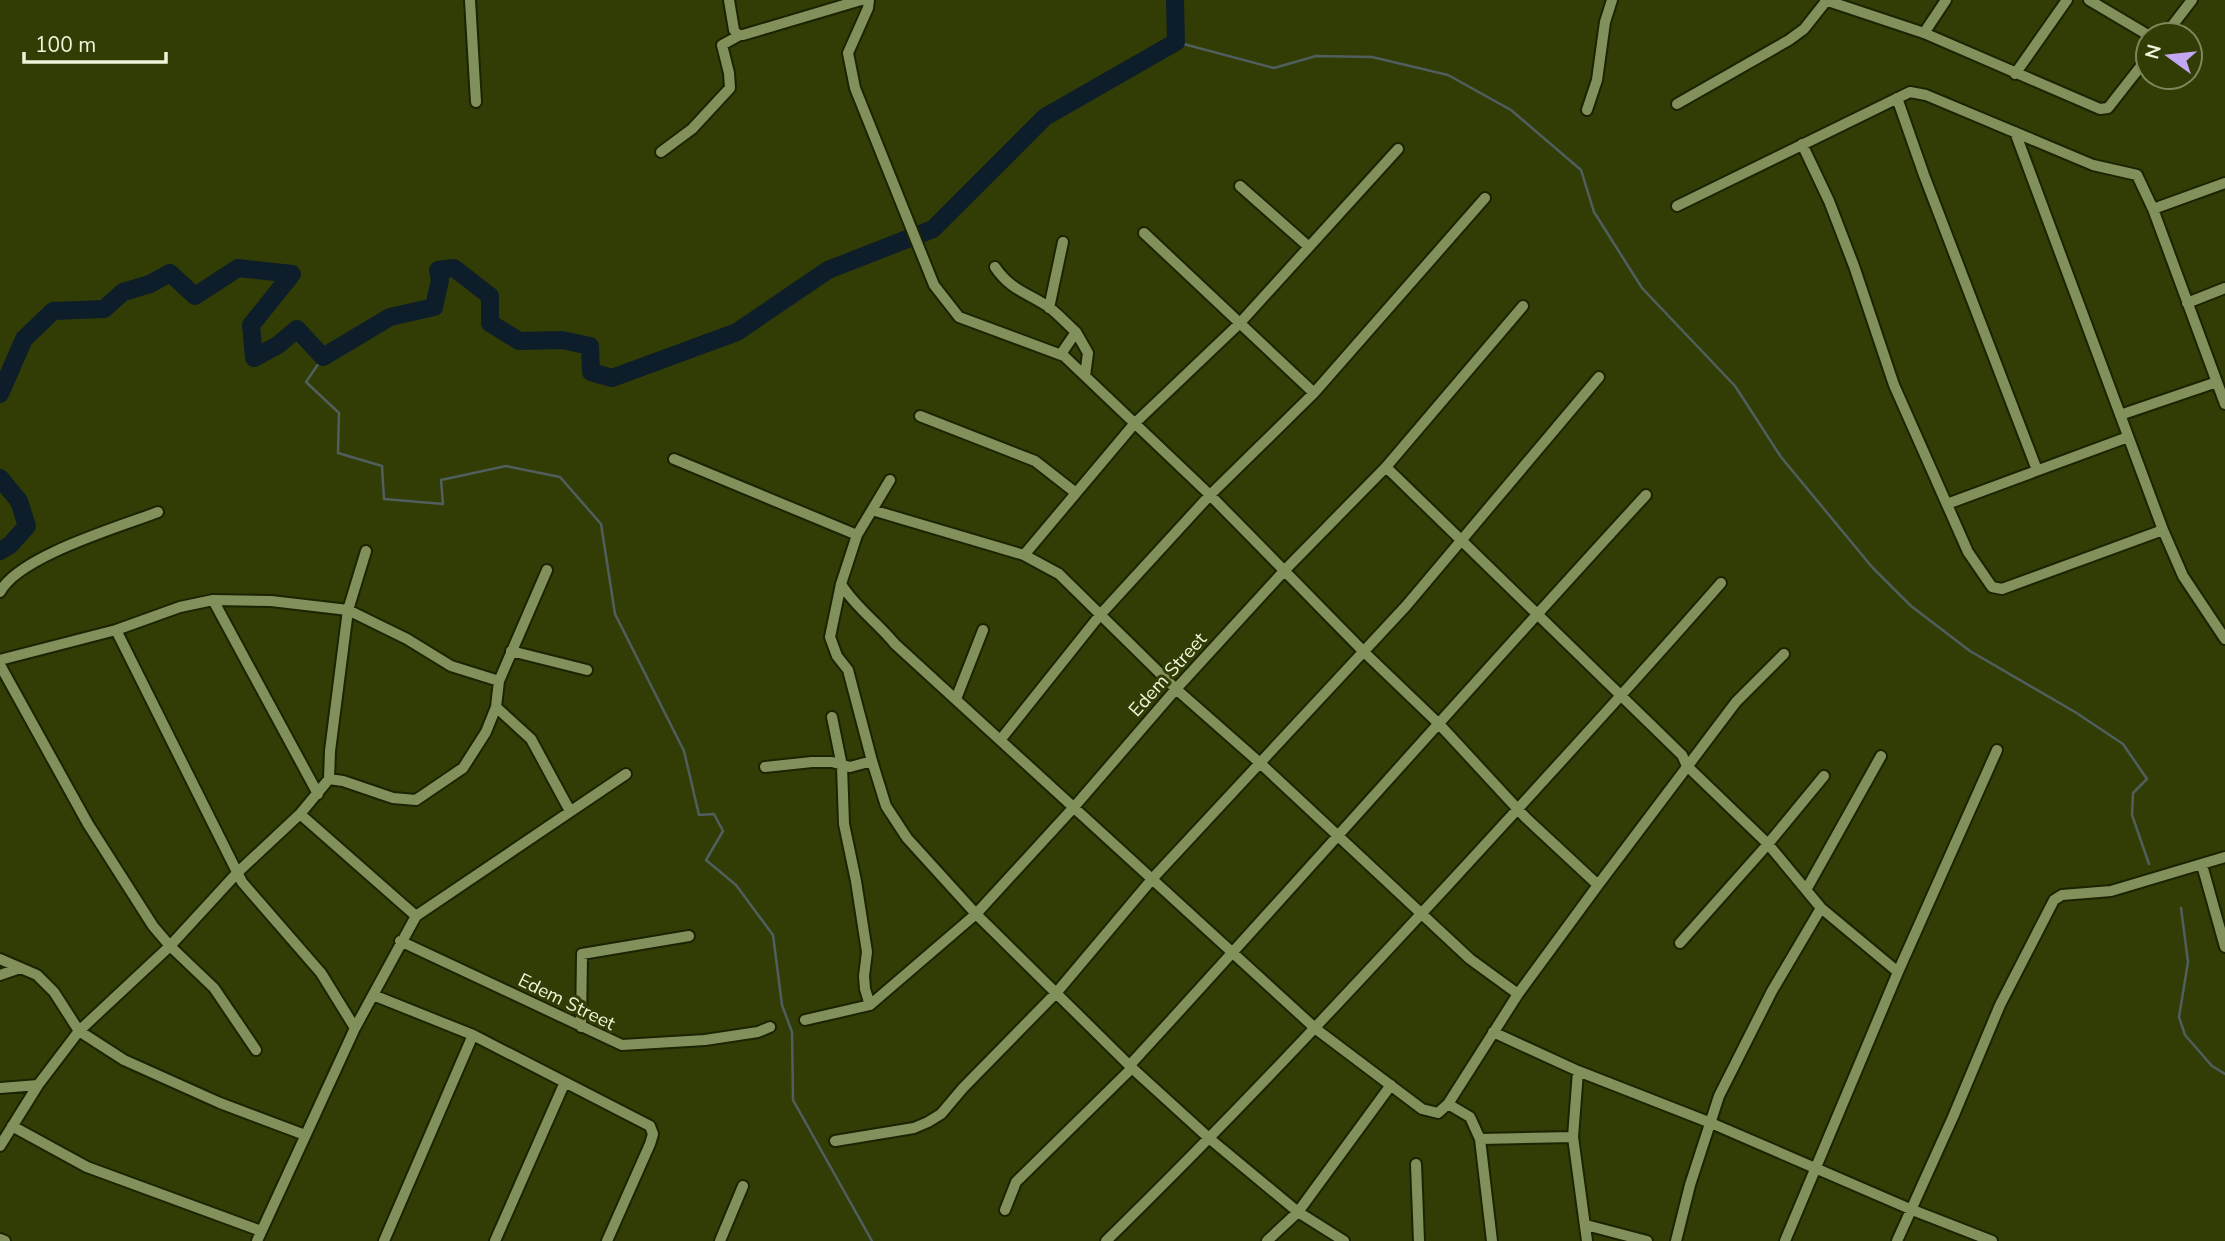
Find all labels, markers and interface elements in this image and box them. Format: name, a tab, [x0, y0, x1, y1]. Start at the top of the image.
scale bar	[24, 21, 166, 65]
north arrow	[2134, 21, 2204, 91]
text: 100 m	[35, 31, 96, 59]
text: N	[2139, 42, 2168, 62]
street label: Edem Street	[1123, 627, 1213, 722]
street label: Edem Street	[514, 967, 620, 1037]

